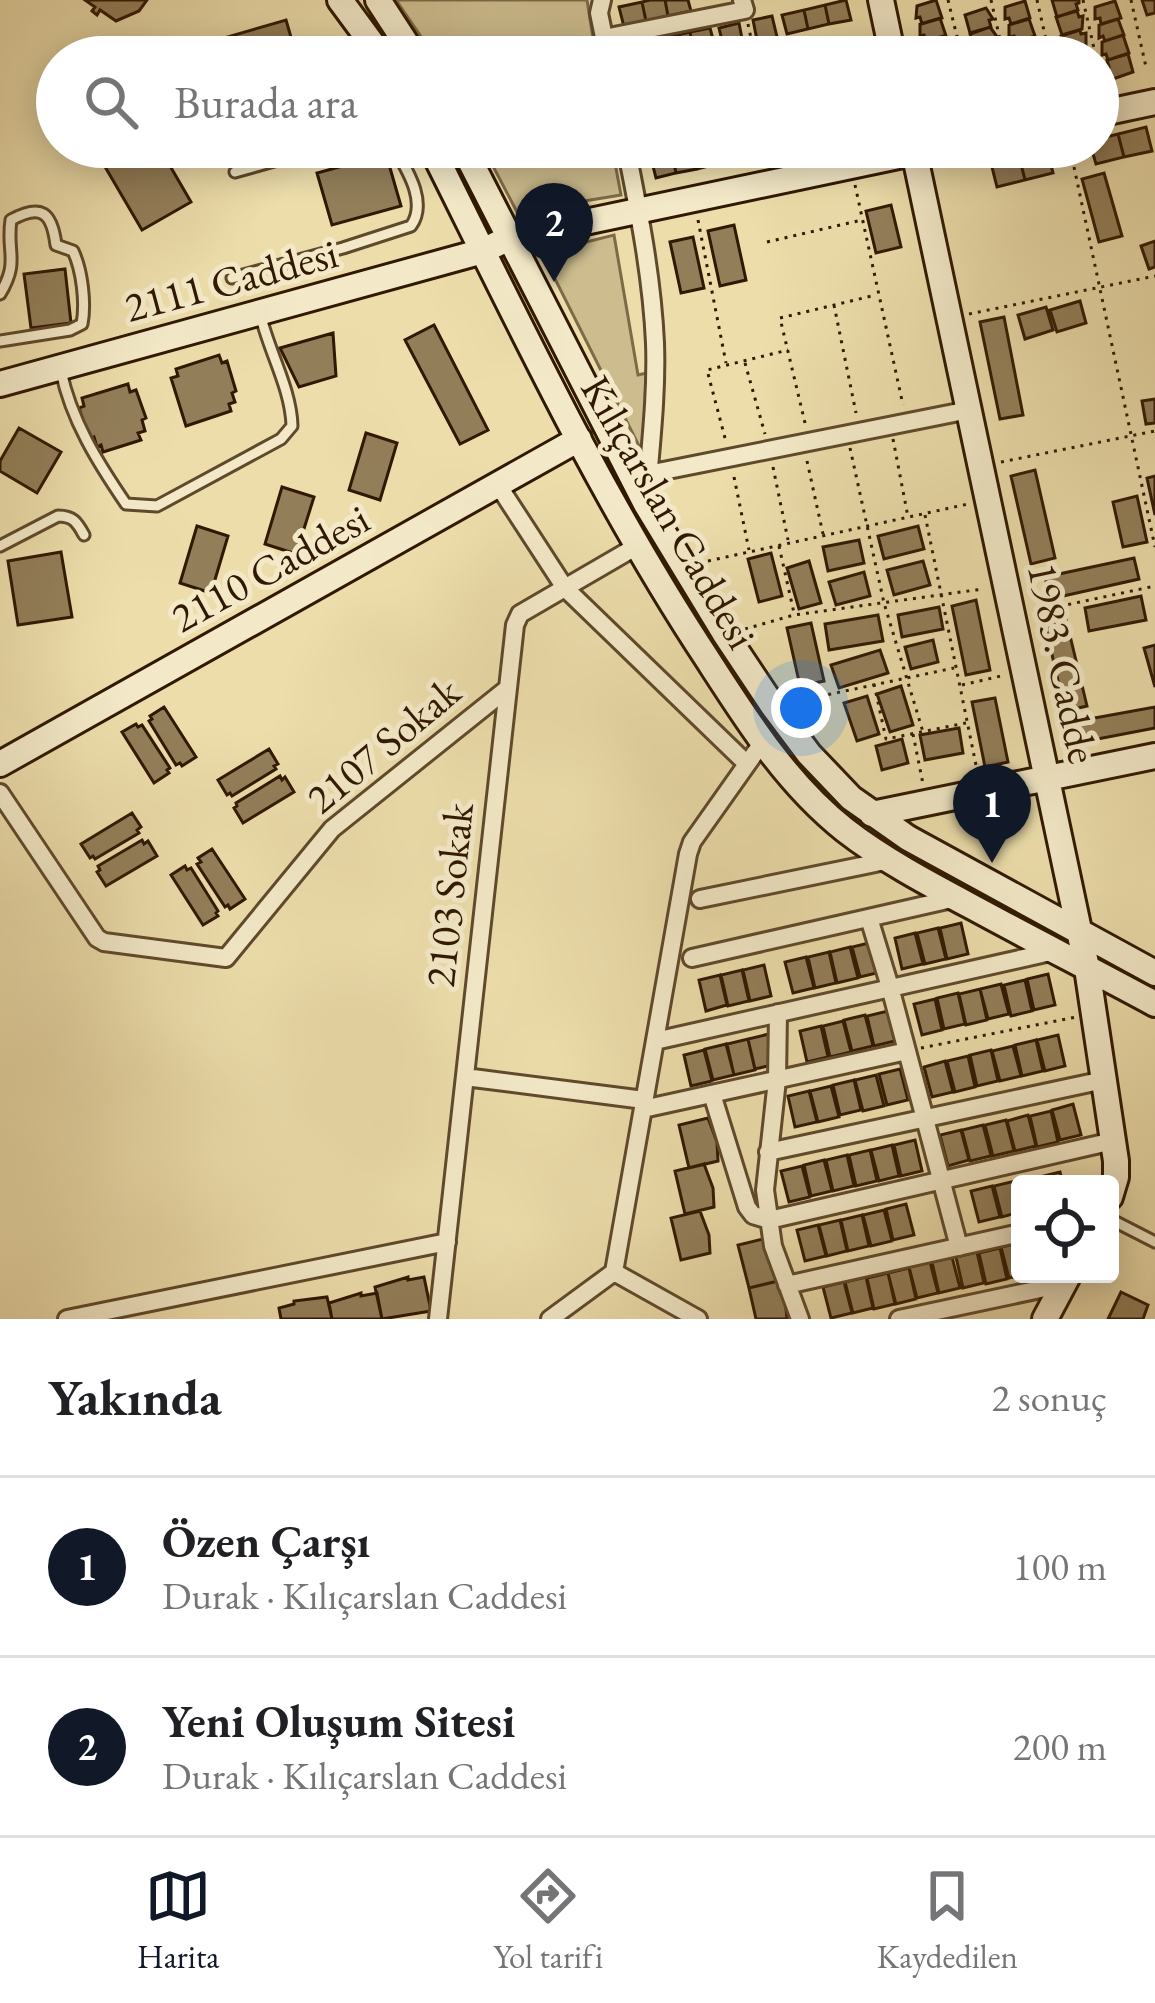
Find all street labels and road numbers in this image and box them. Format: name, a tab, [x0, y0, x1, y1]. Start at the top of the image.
street label: 2111 Caddesi	[118, 225, 344, 335]
street label: Kılıçarslan Caddesi	[568, 365, 770, 659]
street label: 2110 Caddesi	[161, 491, 379, 645]
street label: 1983. Cadde	[1015, 557, 1111, 769]
street label: 2107 Sokak	[295, 664, 472, 825]
street label: 2103 Sokak	[412, 799, 486, 990]

